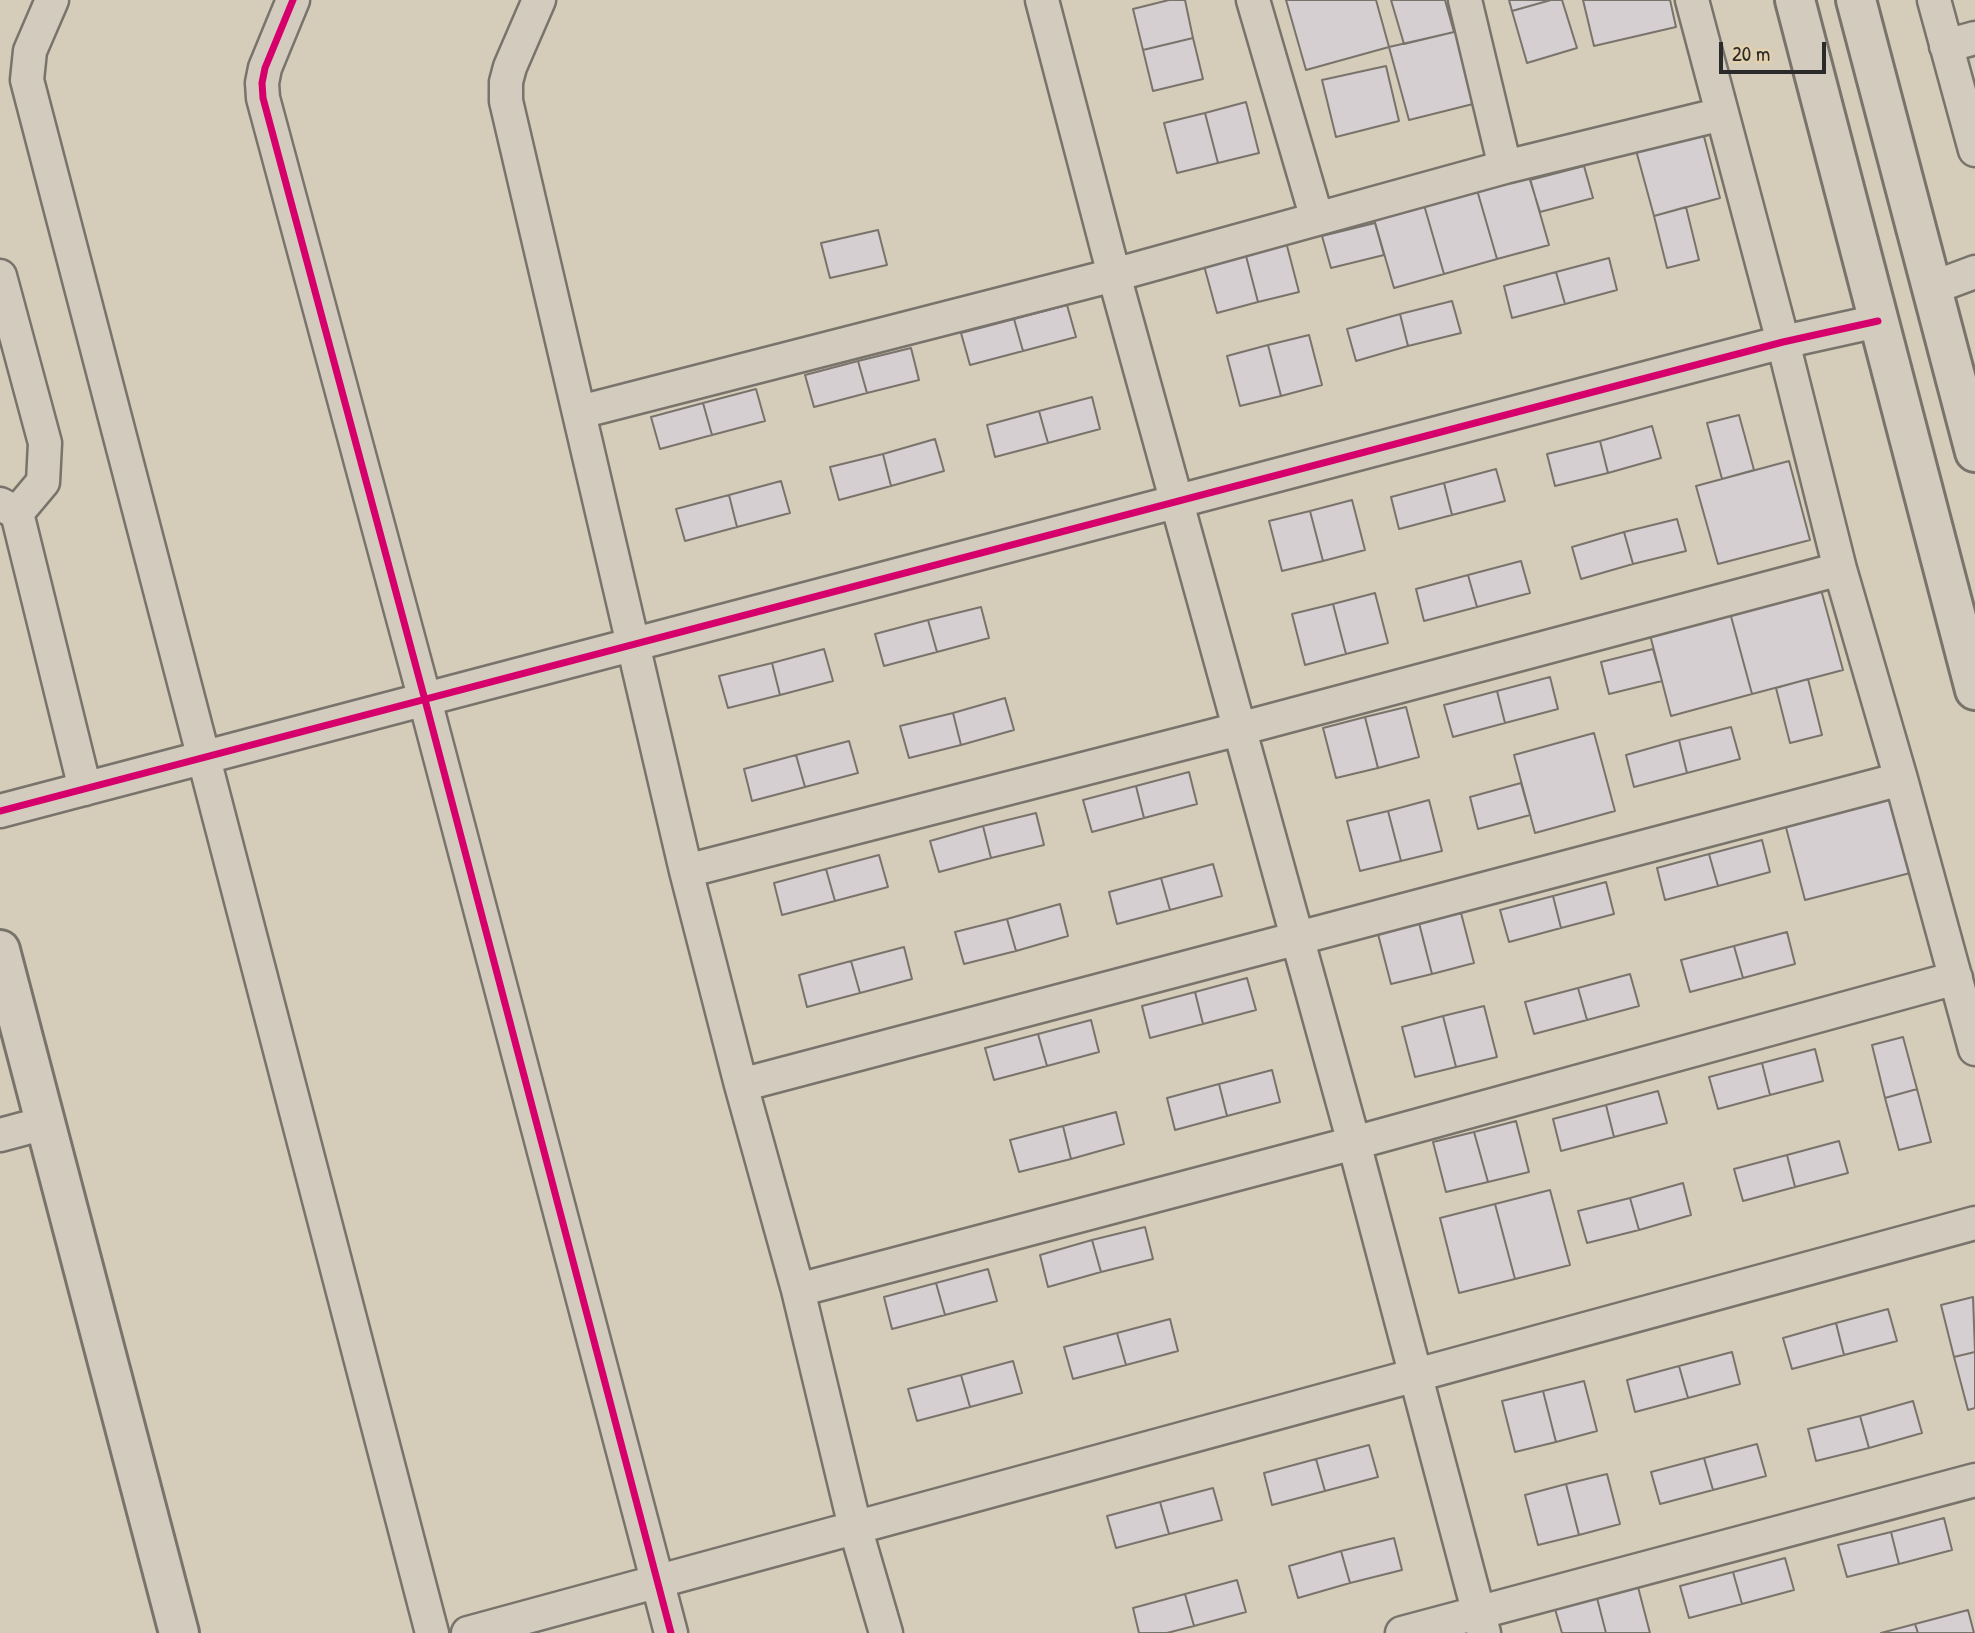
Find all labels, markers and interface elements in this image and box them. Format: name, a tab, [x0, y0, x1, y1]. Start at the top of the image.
scale bar	[1723, 28, 1830, 72]
text: 20 m	[1732, 39, 1770, 68]

